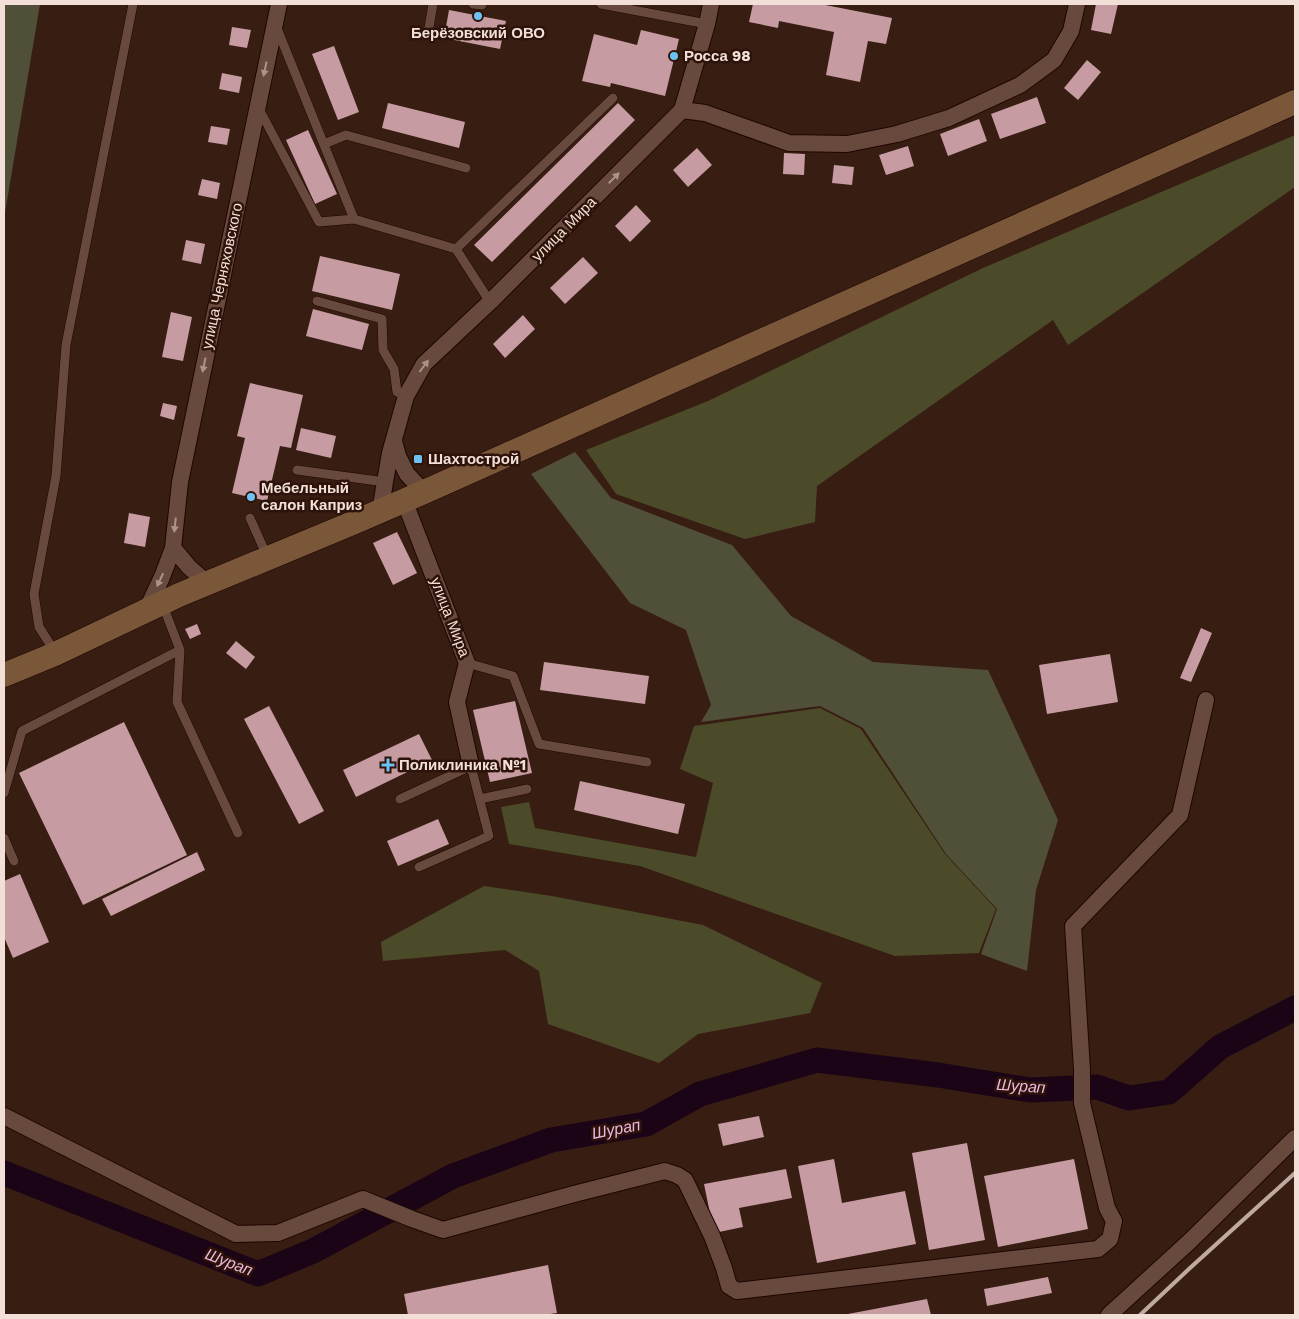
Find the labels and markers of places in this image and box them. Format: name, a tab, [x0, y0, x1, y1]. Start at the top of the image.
marker: Берёзовский ОВО	[472, 10, 484, 22]
place label: Берёзовский ОВО	[411, 24, 545, 42]
place label: Росса 98	[684, 47, 751, 65]
marker: Росса 98	[668, 50, 680, 62]
place label: Шахтострой	[428, 450, 519, 468]
marker: Шахтострой	[412, 453, 424, 465]
place label: Мебельный салон Каприз	[261, 479, 362, 514]
marker: Мебельный салон Каприз	[245, 491, 257, 503]
place label: Поликлиника №1	[399, 756, 526, 774]
marker: Поликлиника №1	[381, 758, 395, 772]

